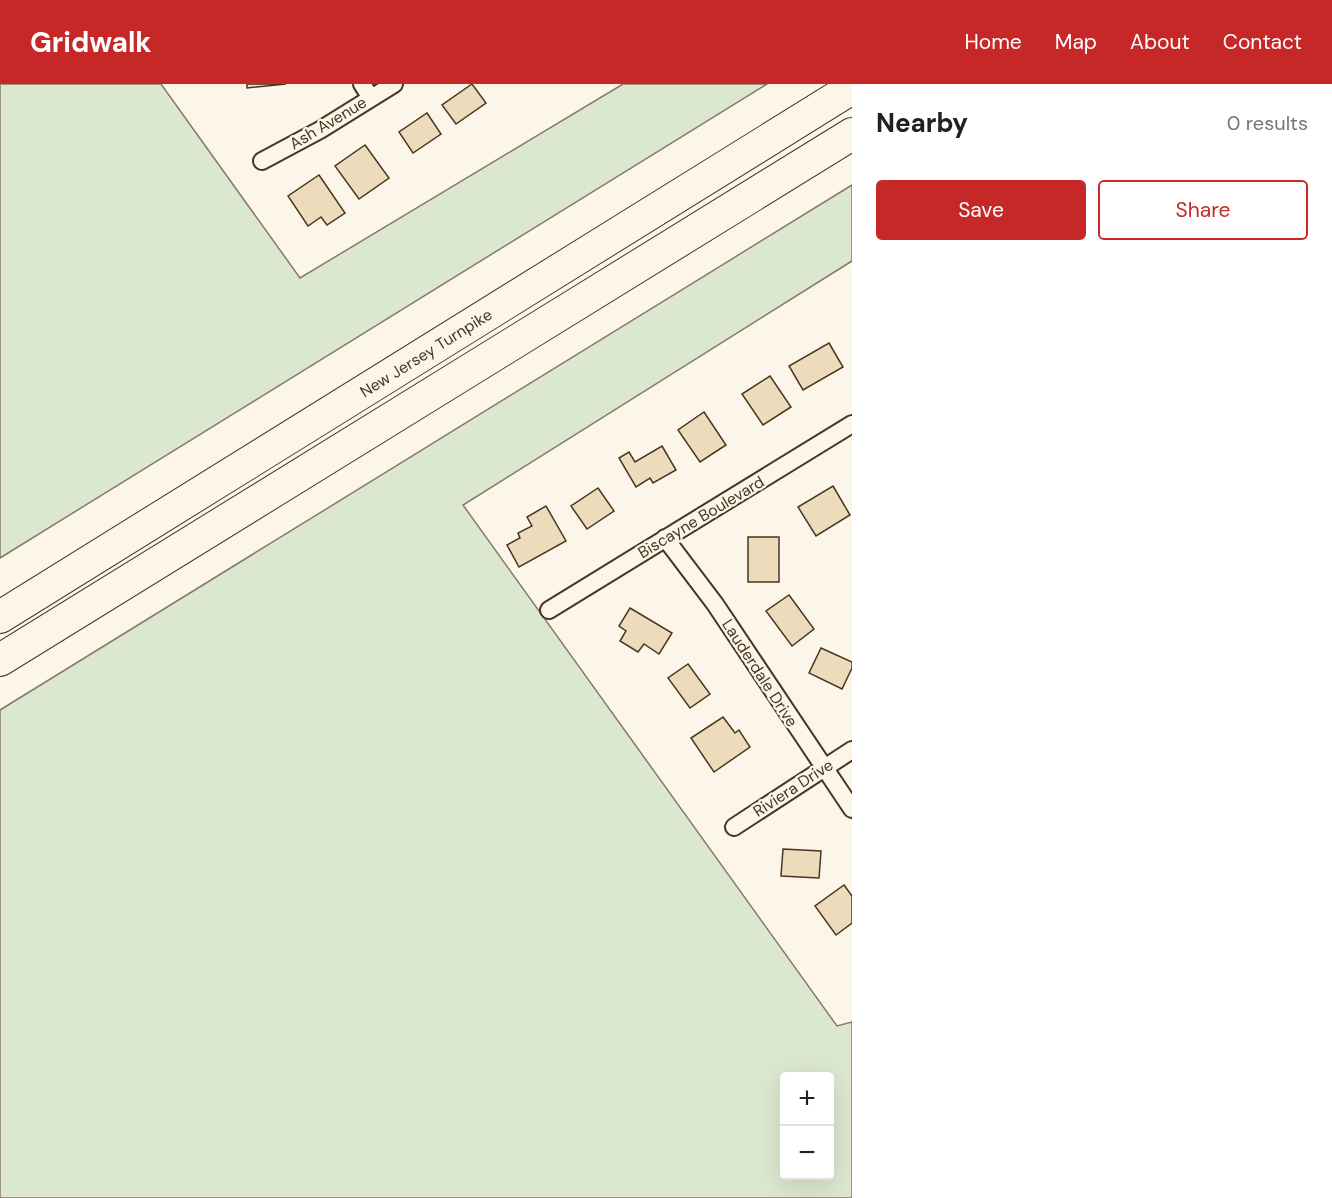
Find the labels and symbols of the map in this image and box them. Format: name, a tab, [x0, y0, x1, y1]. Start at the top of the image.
street label: Ash Avenue	[286, 92, 370, 154]
street label: New Jersey Turnpike	[356, 304, 496, 402]
street label: Biscayne Boulevard	[634, 471, 768, 563]
street label: Lauderdale Drive	[717, 615, 803, 731]
street label: Riviera Drive	[749, 754, 837, 822]

